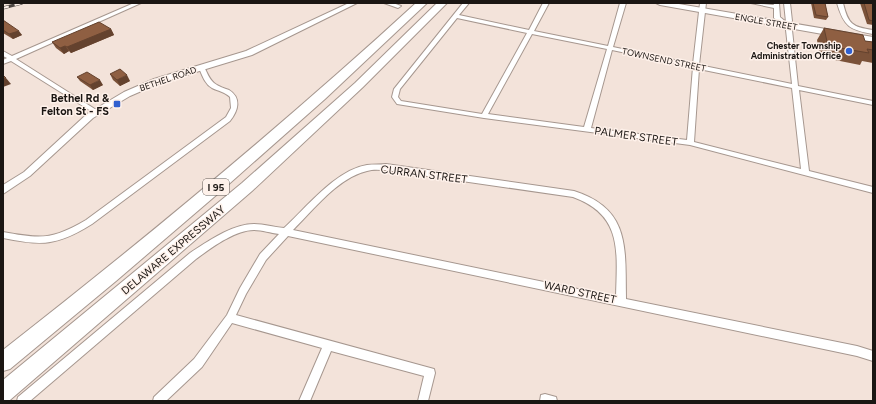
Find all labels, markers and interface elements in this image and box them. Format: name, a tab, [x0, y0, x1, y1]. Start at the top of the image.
street label: ENGLE STREET	[734, 11, 798, 32]
place label: Chester Township Administration Office	[751, 40, 842, 61]
street label: TOWNSEND STREET	[621, 45, 707, 74]
marker: Chester Township Administration Office	[844, 46, 854, 56]
street label: BETHEL ROAD	[138, 64, 198, 93]
place label: Bethel Rd & Felton St - FS	[41, 92, 110, 118]
marker: Bethel Rd & Felton St - FS	[112, 99, 122, 109]
street label: PALMER STREET	[594, 124, 678, 149]
street label: CURRAN STREET	[380, 163, 468, 186]
road number: I 95	[203, 179, 229, 195]
street label: DELAWARE EXPRESSWAY	[119, 203, 228, 298]
street label: WARD STREET	[543, 278, 617, 307]

